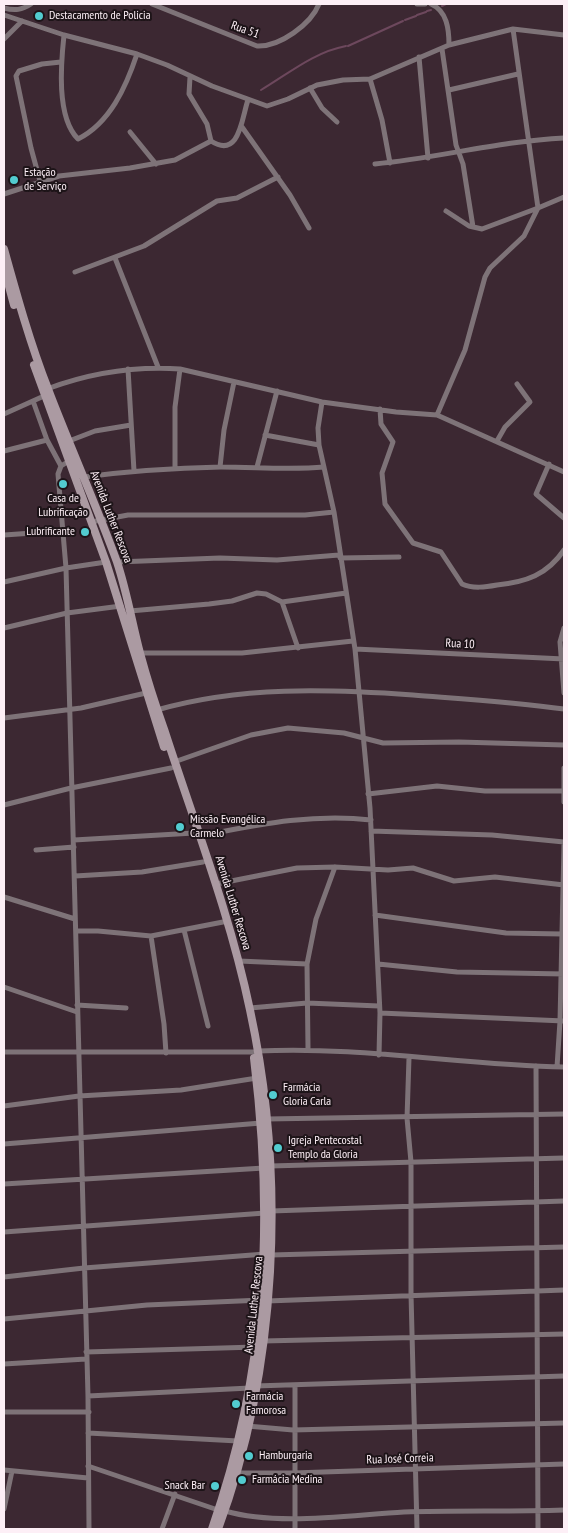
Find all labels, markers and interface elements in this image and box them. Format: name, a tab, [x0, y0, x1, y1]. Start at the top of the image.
place label: Destacamento de Policia	[49, 9, 150, 23]
marker: Destacamento de Policia	[33, 10, 45, 22]
street label: Rua 51	[229, 18, 261, 42]
place label: Estação de Serviço	[24, 166, 67, 194]
marker: Estação de Serviço	[8, 174, 20, 186]
street label: Avenida Luther Rescova	[87, 469, 135, 565]
marker: Casa de Lubrificação	[57, 478, 69, 490]
place label: Casa de Lubrificação	[38, 492, 88, 520]
place label: Lubrificante	[26, 525, 75, 539]
marker: Lubrificante	[79, 526, 91, 538]
street label: Rua 10	[445, 636, 475, 652]
place label: Missão Evangélica Carmelo	[190, 813, 265, 841]
marker: Missão Evangélica Carmelo	[174, 821, 186, 833]
street label: Avenida Luther Rescova	[212, 854, 254, 952]
place label: Farmácia Gloria Carla	[283, 1081, 331, 1109]
marker: Farmácia Gloria Carla	[267, 1089, 279, 1101]
place label: Igreja Pentecostal Templo da Gloria	[288, 1134, 362, 1162]
marker: Igreja Pentecostal Templo da Gloria	[272, 1142, 284, 1154]
street label: Avenida Luther Rescova	[242, 1256, 266, 1354]
place label: Farmácia Famorosa	[246, 1390, 286, 1418]
marker: Farmácia Famorosa	[230, 1398, 242, 1410]
place label: Hamburgaria	[259, 1449, 312, 1463]
marker: Hamburgaria	[243, 1450, 255, 1462]
street label: Rua José Correia	[366, 1451, 434, 1467]
place label: Farmácia Medina	[252, 1473, 322, 1487]
marker: Farmácia Medina	[236, 1474, 248, 1486]
place label: Snack Bar	[165, 1479, 205, 1493]
marker: Snack Bar	[209, 1480, 221, 1492]

